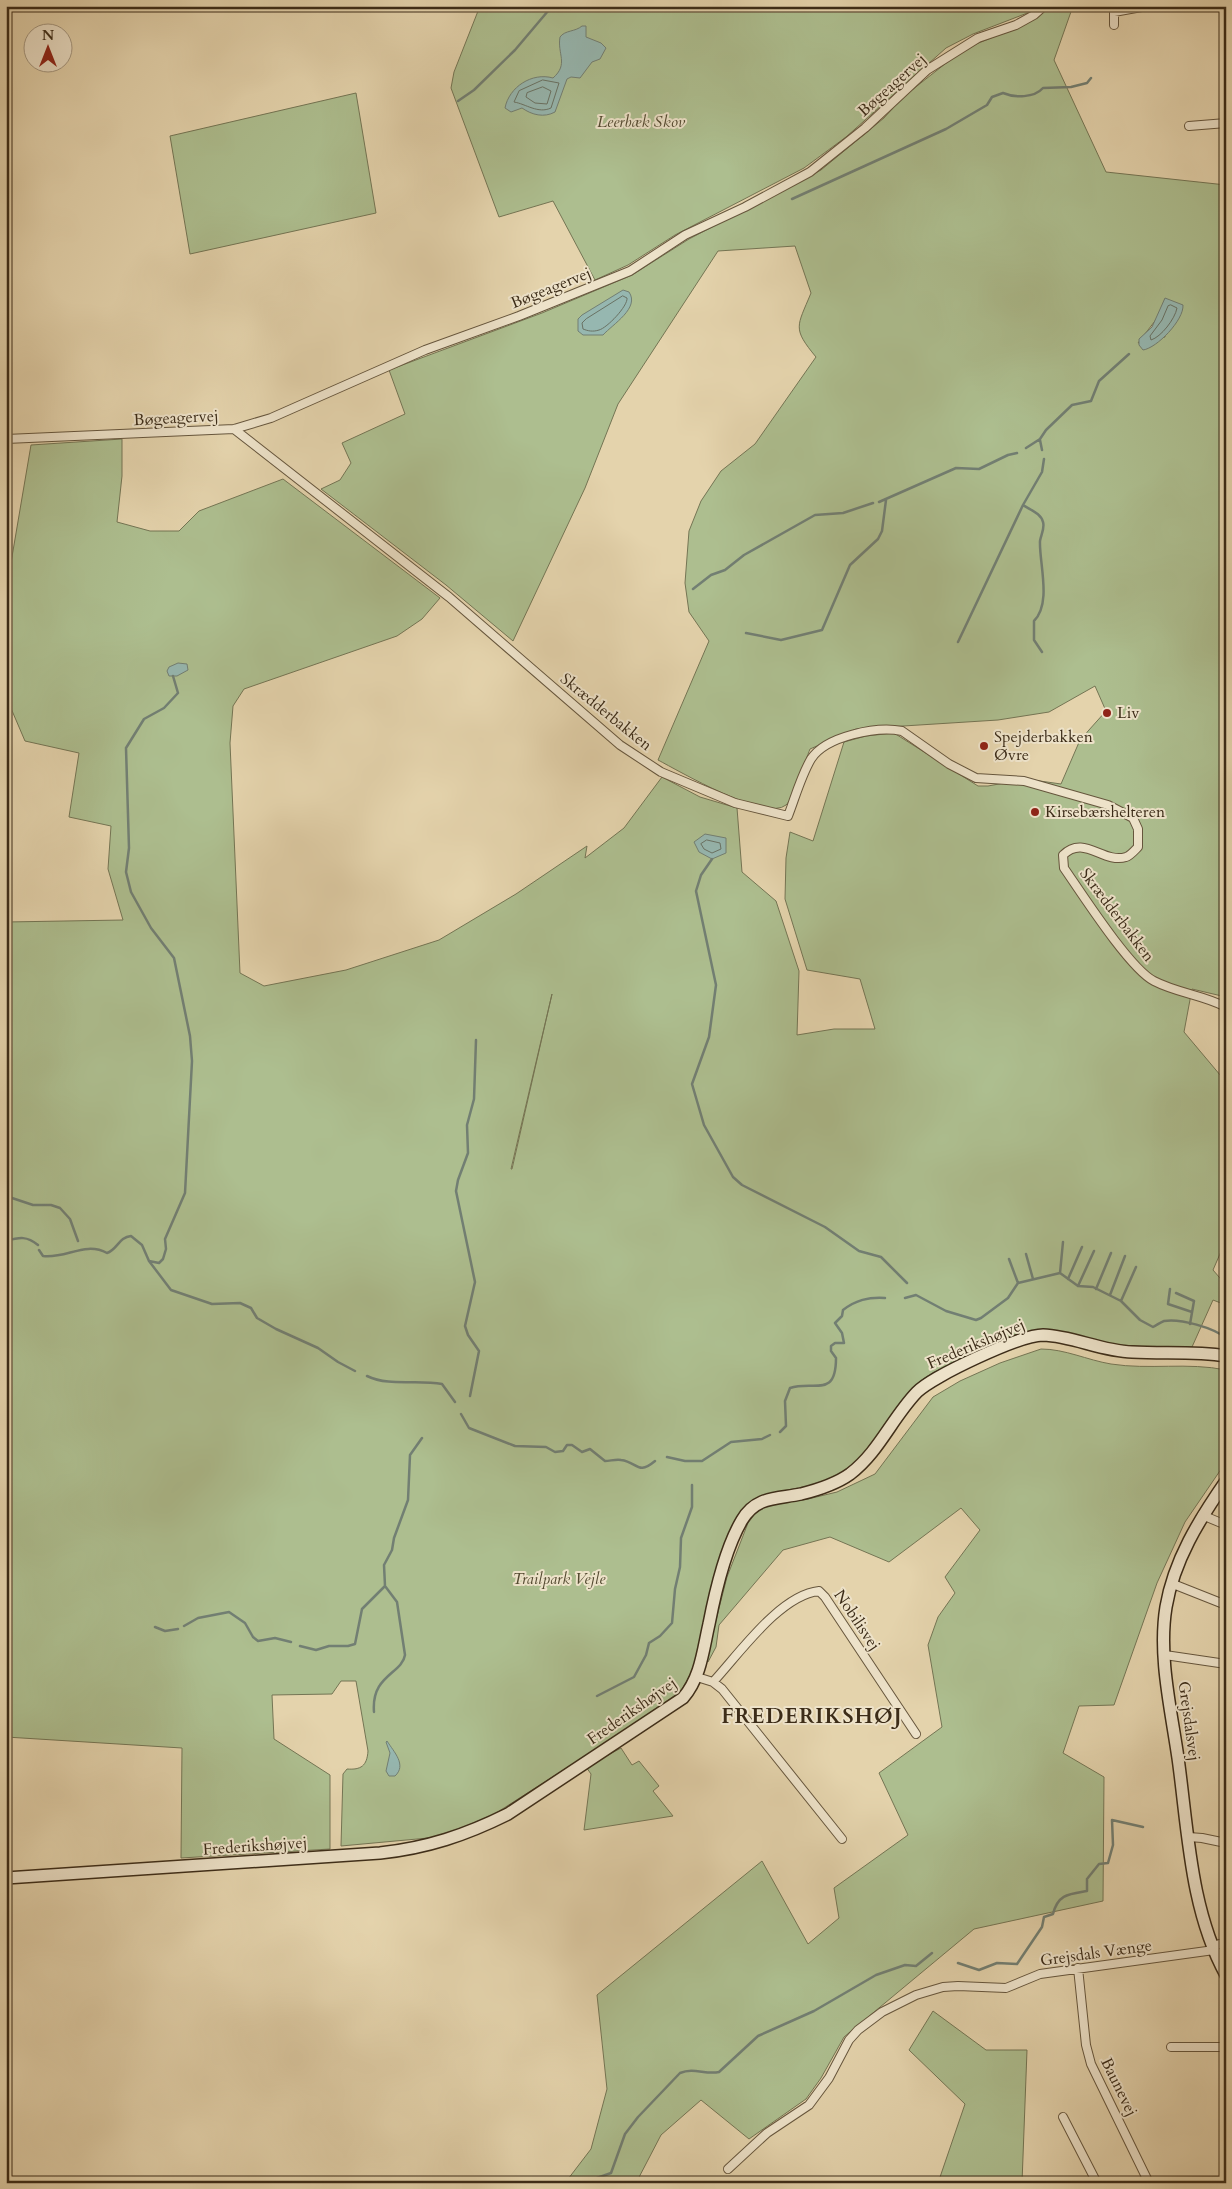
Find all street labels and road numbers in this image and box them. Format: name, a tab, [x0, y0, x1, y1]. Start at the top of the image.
street label: Bøgeagervej	[853, 48, 931, 122]
street label: Bøgeagervej	[507, 262, 595, 314]
street label: Bøgeagervej	[133, 405, 219, 431]
street label: Skrædderbakken	[555, 668, 657, 756]
street label: Skrædderbakken	[1074, 864, 1160, 966]
street label: Frederikshøjvej	[924, 1313, 1028, 1375]
street label: Nobilisvej	[829, 1585, 885, 1655]
street label: Frederikshøjvej	[583, 1672, 681, 1750]
street label: Grejsdalsvej	[1173, 1680, 1205, 1762]
street label: Frederikshøjvej	[202, 1831, 308, 1861]
street label: Grejsdals Vænge	[1039, 1934, 1153, 1972]
street label: Baunevej	[1095, 2054, 1143, 2120]

